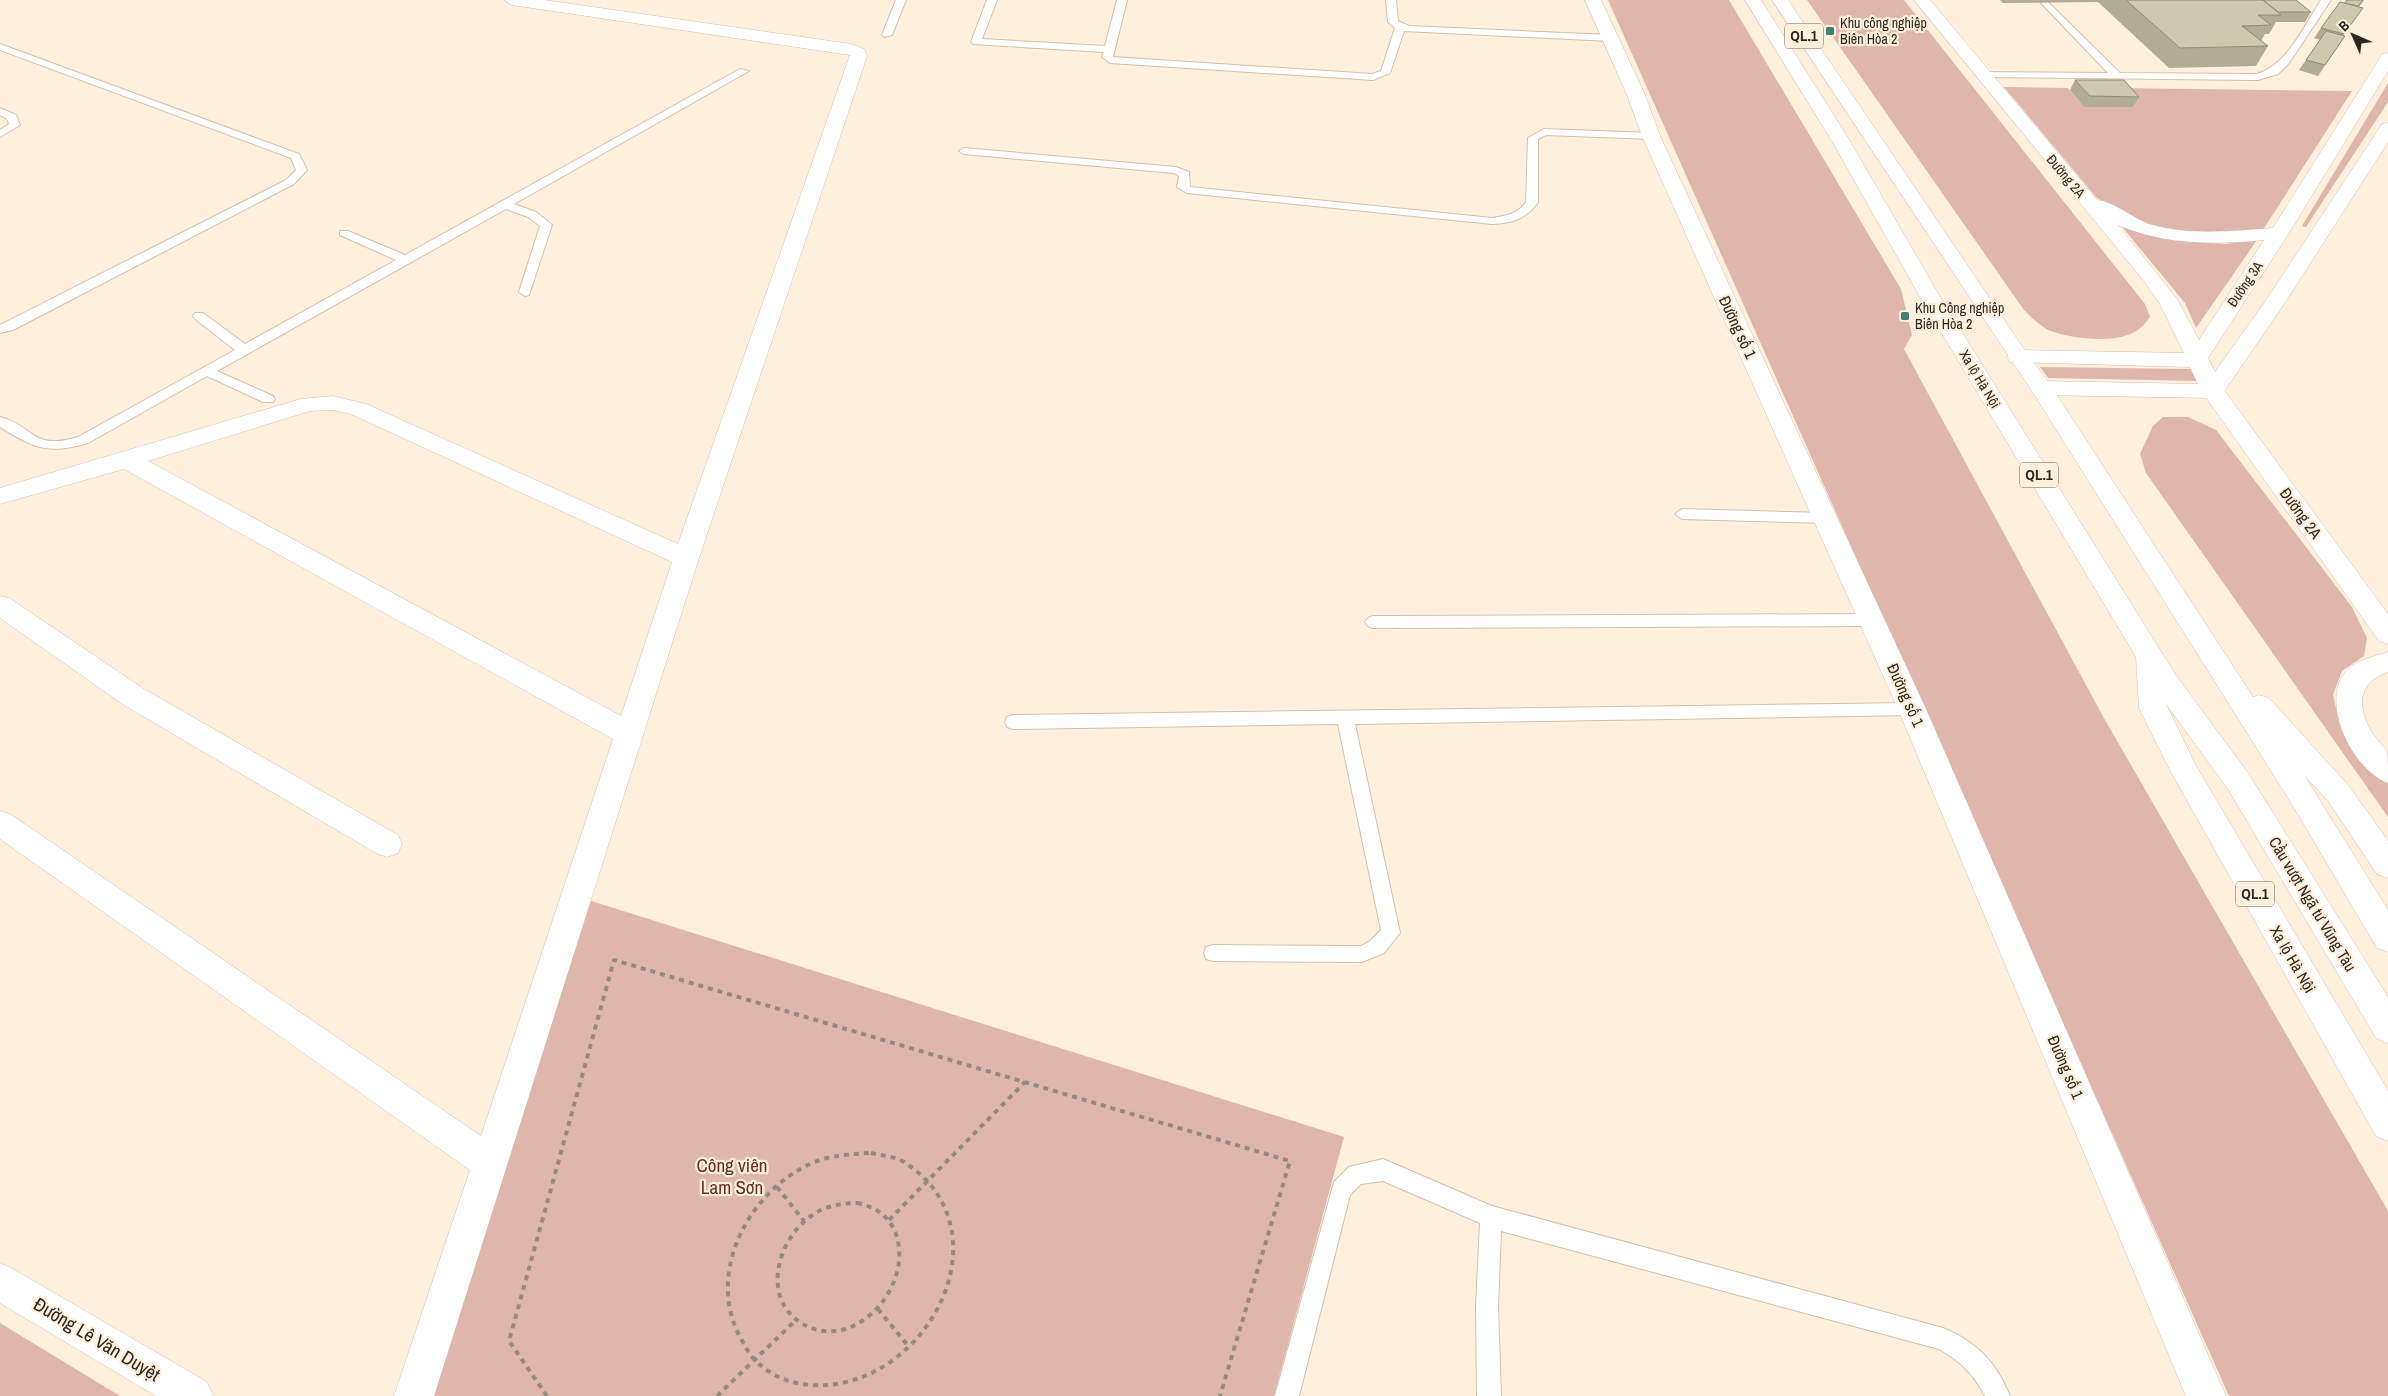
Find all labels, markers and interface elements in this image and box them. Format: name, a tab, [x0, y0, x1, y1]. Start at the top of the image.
north arrow	[2328, 10, 2378, 60]
place label: Khu công nghiệp Biên Hòa 2	[1840, 14, 1927, 48]
text: B	[2335, 17, 2353, 35]
road number: QL.1	[1785, 24, 1823, 48]
marker: Khu công nghiệp Biên Hòa 2	[1824, 25, 1836, 37]
street label: Đường 2A	[2043, 151, 2090, 202]
street label: Đường 3A	[2223, 258, 2267, 310]
street label: Đường số 1	[1714, 292, 1762, 363]
place label: Khu Công nghiệp Biên Hòa 2	[1915, 299, 2004, 333]
marker: Khu Công nghiệp Biên Hòa 2	[1899, 310, 1911, 322]
street label: Xa lộ Hà Nội	[1956, 347, 2004, 411]
road number: QL.1	[2020, 462, 2058, 488]
street label: Đường 2A	[2275, 483, 2327, 543]
street label: Đường số 1	[1882, 660, 1930, 731]
street label: Cầu vượt Ngã tư Vũng Tàu	[2264, 833, 2362, 975]
road number: QL.1	[2236, 882, 2274, 906]
street label: Xa lộ Hà Nội	[2265, 921, 2321, 997]
street label: Đường số 1	[2043, 1032, 2090, 1103]
park label: Công viên Lam Sơn	[696, 1152, 768, 1200]
street label: Đường Lê Văn Duyệt	[29, 1291, 166, 1387]

